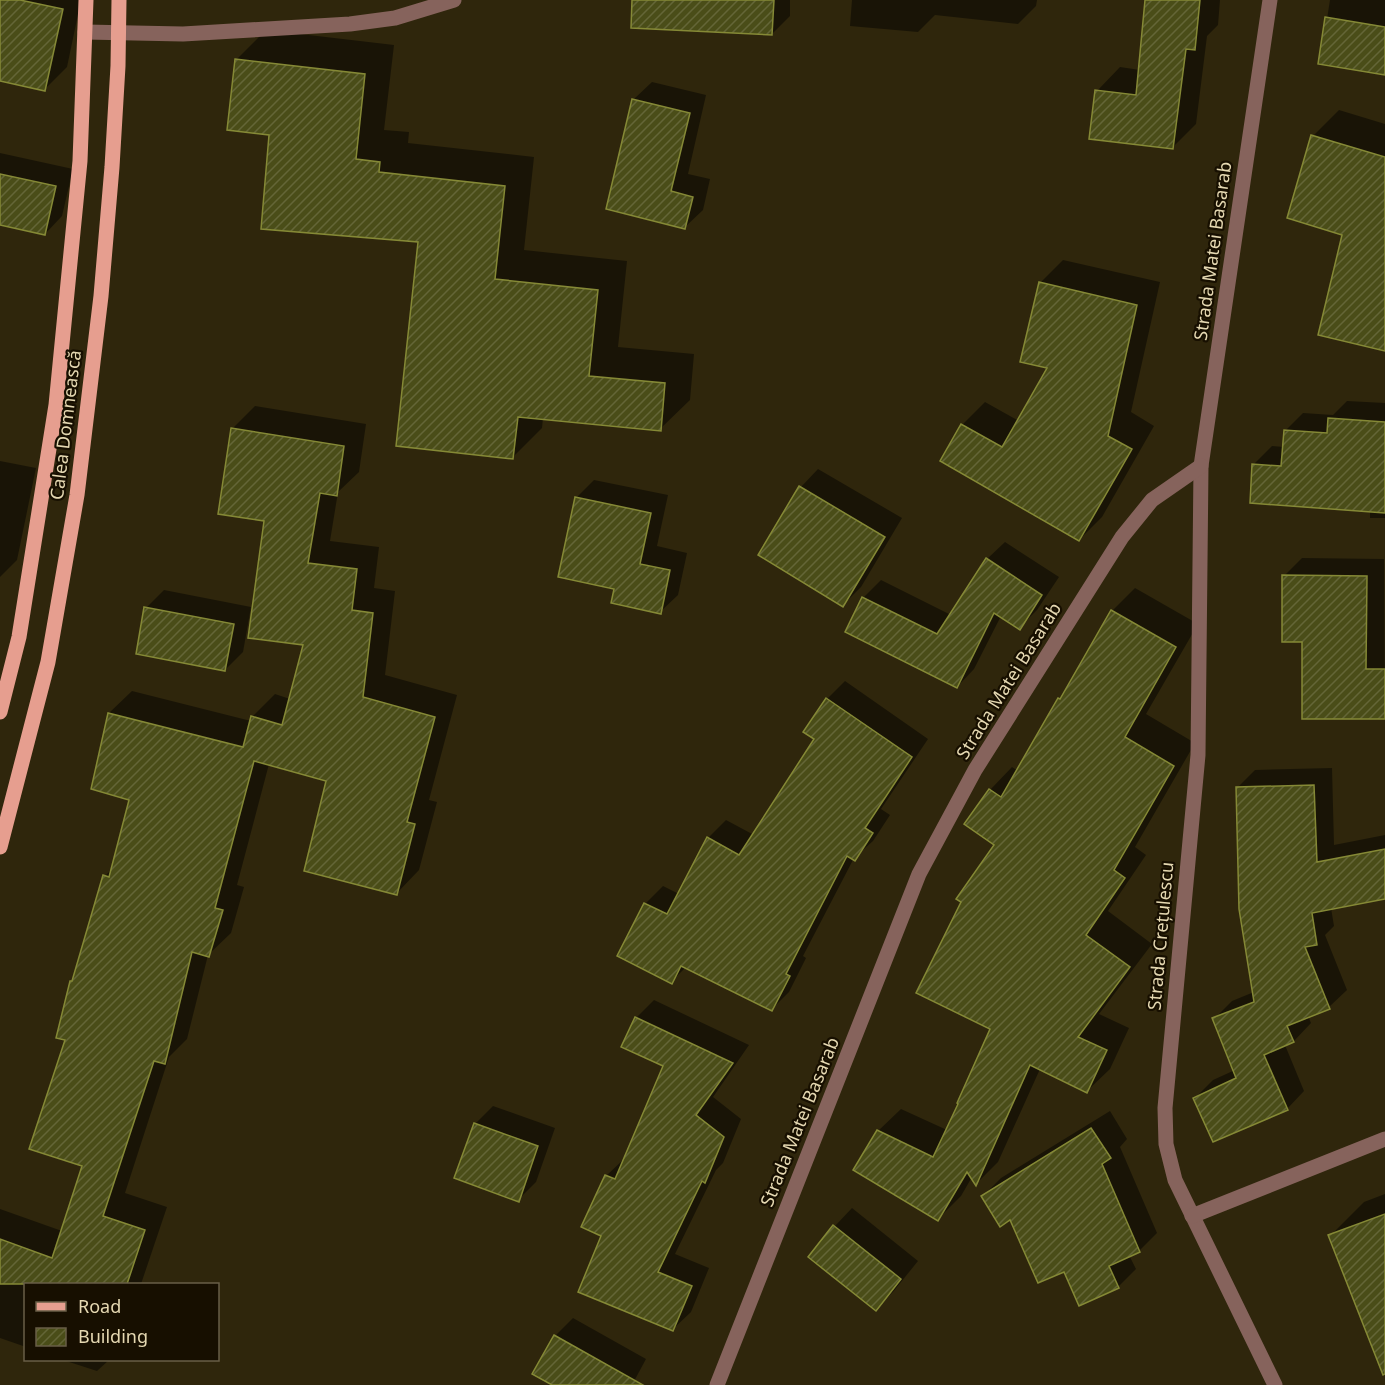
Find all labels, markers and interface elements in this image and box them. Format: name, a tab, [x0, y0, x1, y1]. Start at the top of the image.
street label: Strada Matei Basarab	[1188, 160, 1236, 342]
street label: Calea Domnească	[44, 349, 86, 501]
street label: Strada Matei Basarab	[950, 598, 1066, 763]
street label: Strada Crețulescu	[1142, 861, 1178, 1011]
street label: Strada Matei Basarab	[754, 1033, 844, 1210]
legend	[24, 1283, 219, 1361]
text: Road	[78, 1294, 121, 1318]
text: Building	[78, 1324, 148, 1348]

